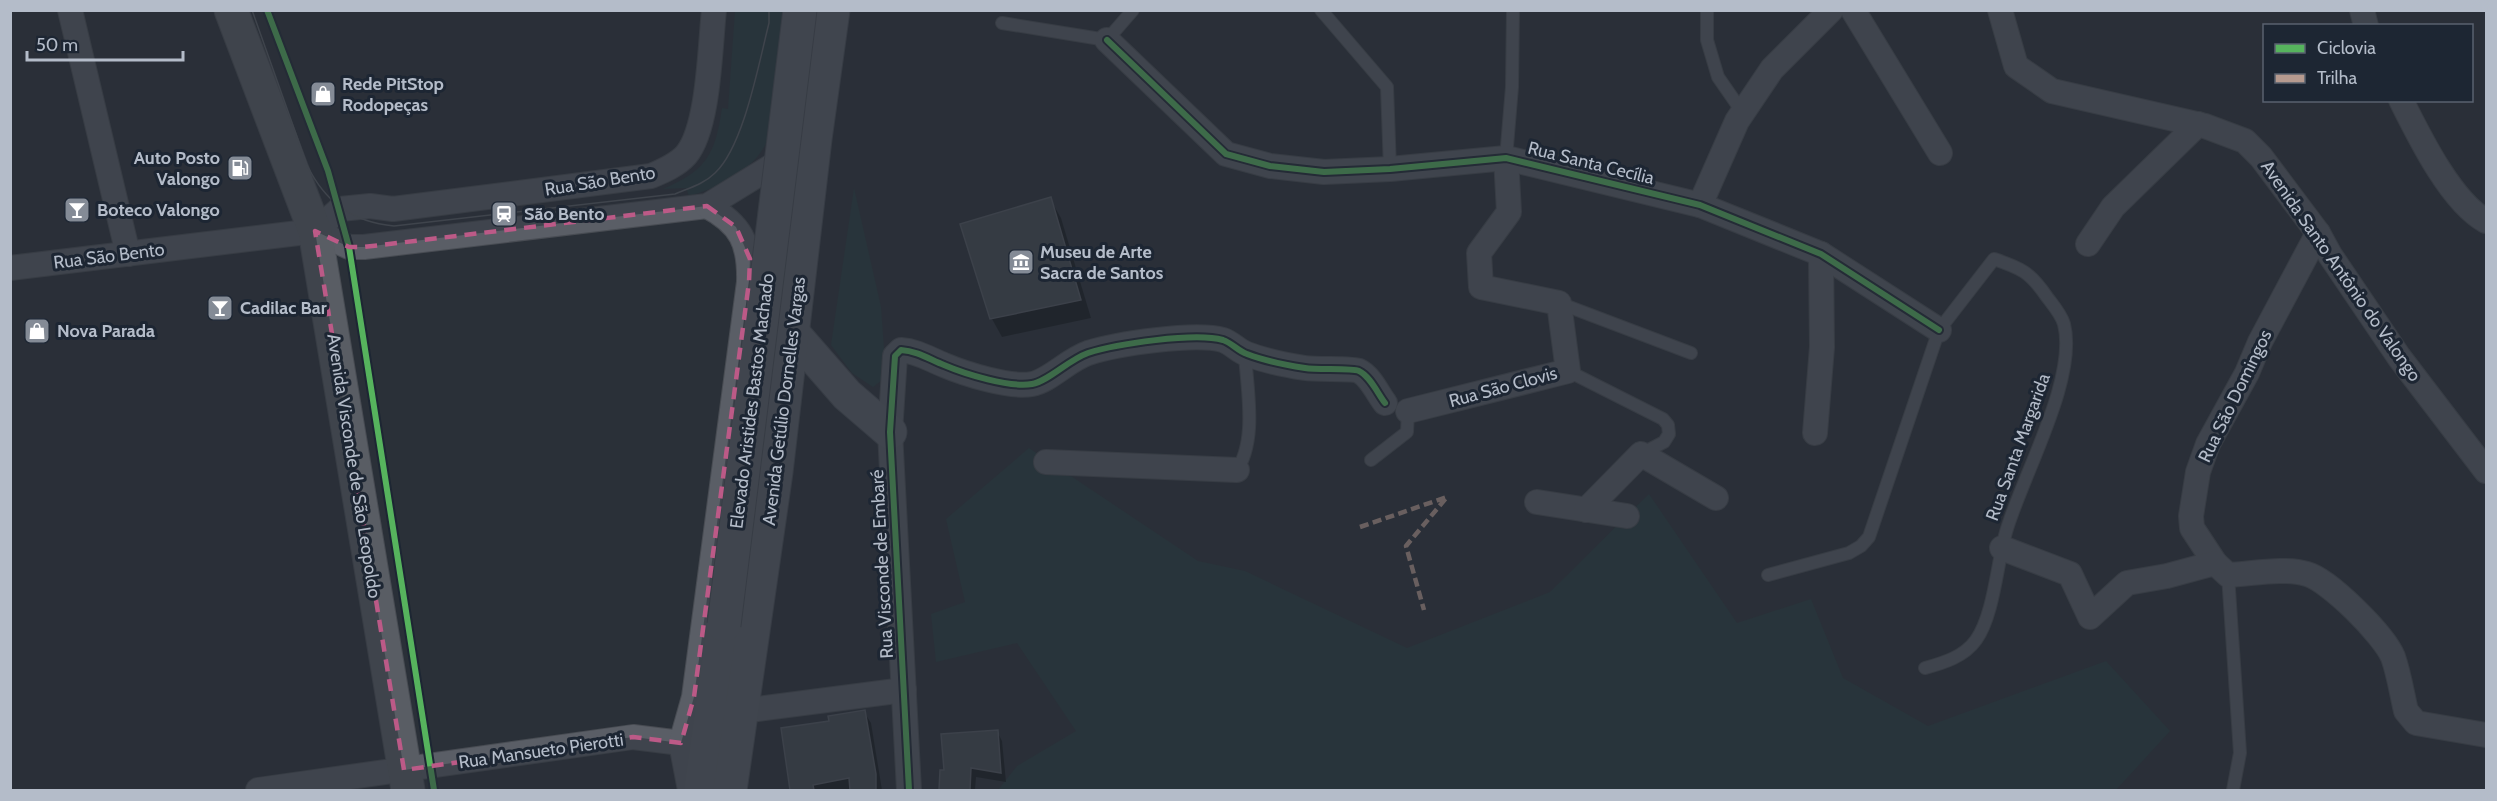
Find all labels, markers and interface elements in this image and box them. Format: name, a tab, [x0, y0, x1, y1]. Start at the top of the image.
scale bar	[27, 24, 183, 62]
legend	[2263, 24, 2473, 102]
text: 50 m	[36, 34, 78, 56]
text: Ciclovia	[2317, 37, 2376, 59]
text: Trilha	[2317, 67, 2358, 89]
place label: Rede PitStop Rodopeças	[342, 73, 444, 116]
shop icon: Rede PitStop Rodopeças	[308, 79, 338, 109]
street label: Rua Santa Cecília	[1526, 137, 1657, 189]
place label: Auto Posto Valongo	[134, 147, 220, 190]
fuel station icon: Auto Posto Valongo	[225, 153, 255, 183]
street label: Avenida Santo Antônio do Valongo	[2256, 156, 2426, 386]
street label: Rua São Bento	[543, 161, 657, 201]
bar icon: Boteco Valongo	[62, 195, 92, 225]
place label: Boteco Valongo	[97, 199, 220, 221]
station icon: São Bento	[489, 199, 519, 229]
place label: São Bento	[524, 203, 605, 225]
street label: Rua São Bento	[52, 238, 166, 274]
place label: Museu de Arte Sacra de Santos	[1040, 241, 1164, 284]
museum icon: Museu de Arte Sacra de Santos	[1006, 247, 1036, 277]
street label: Elevado Aristides Bastos Machado	[725, 272, 779, 530]
street label: Avenida Getúlio Dornelles Vargas	[758, 276, 810, 526]
bar icon: Cadilac Bar	[205, 293, 235, 323]
place label: Cadilac Bar	[240, 297, 327, 319]
shop icon: Nova Parada	[22, 316, 52, 346]
place label: Nova Parada	[57, 320, 155, 342]
street label: Rua São Domingos	[2193, 326, 2277, 466]
street label: Avenida Visconde de São Leopoldo	[322, 332, 386, 600]
street label: Rua São Clovis	[1447, 362, 1559, 412]
street label: Rua Santa Margarida	[1981, 370, 2055, 524]
street label: Rua Visconde de Embaré	[866, 469, 898, 659]
street label: Rua Mansueto Pierotti	[457, 729, 625, 773]

